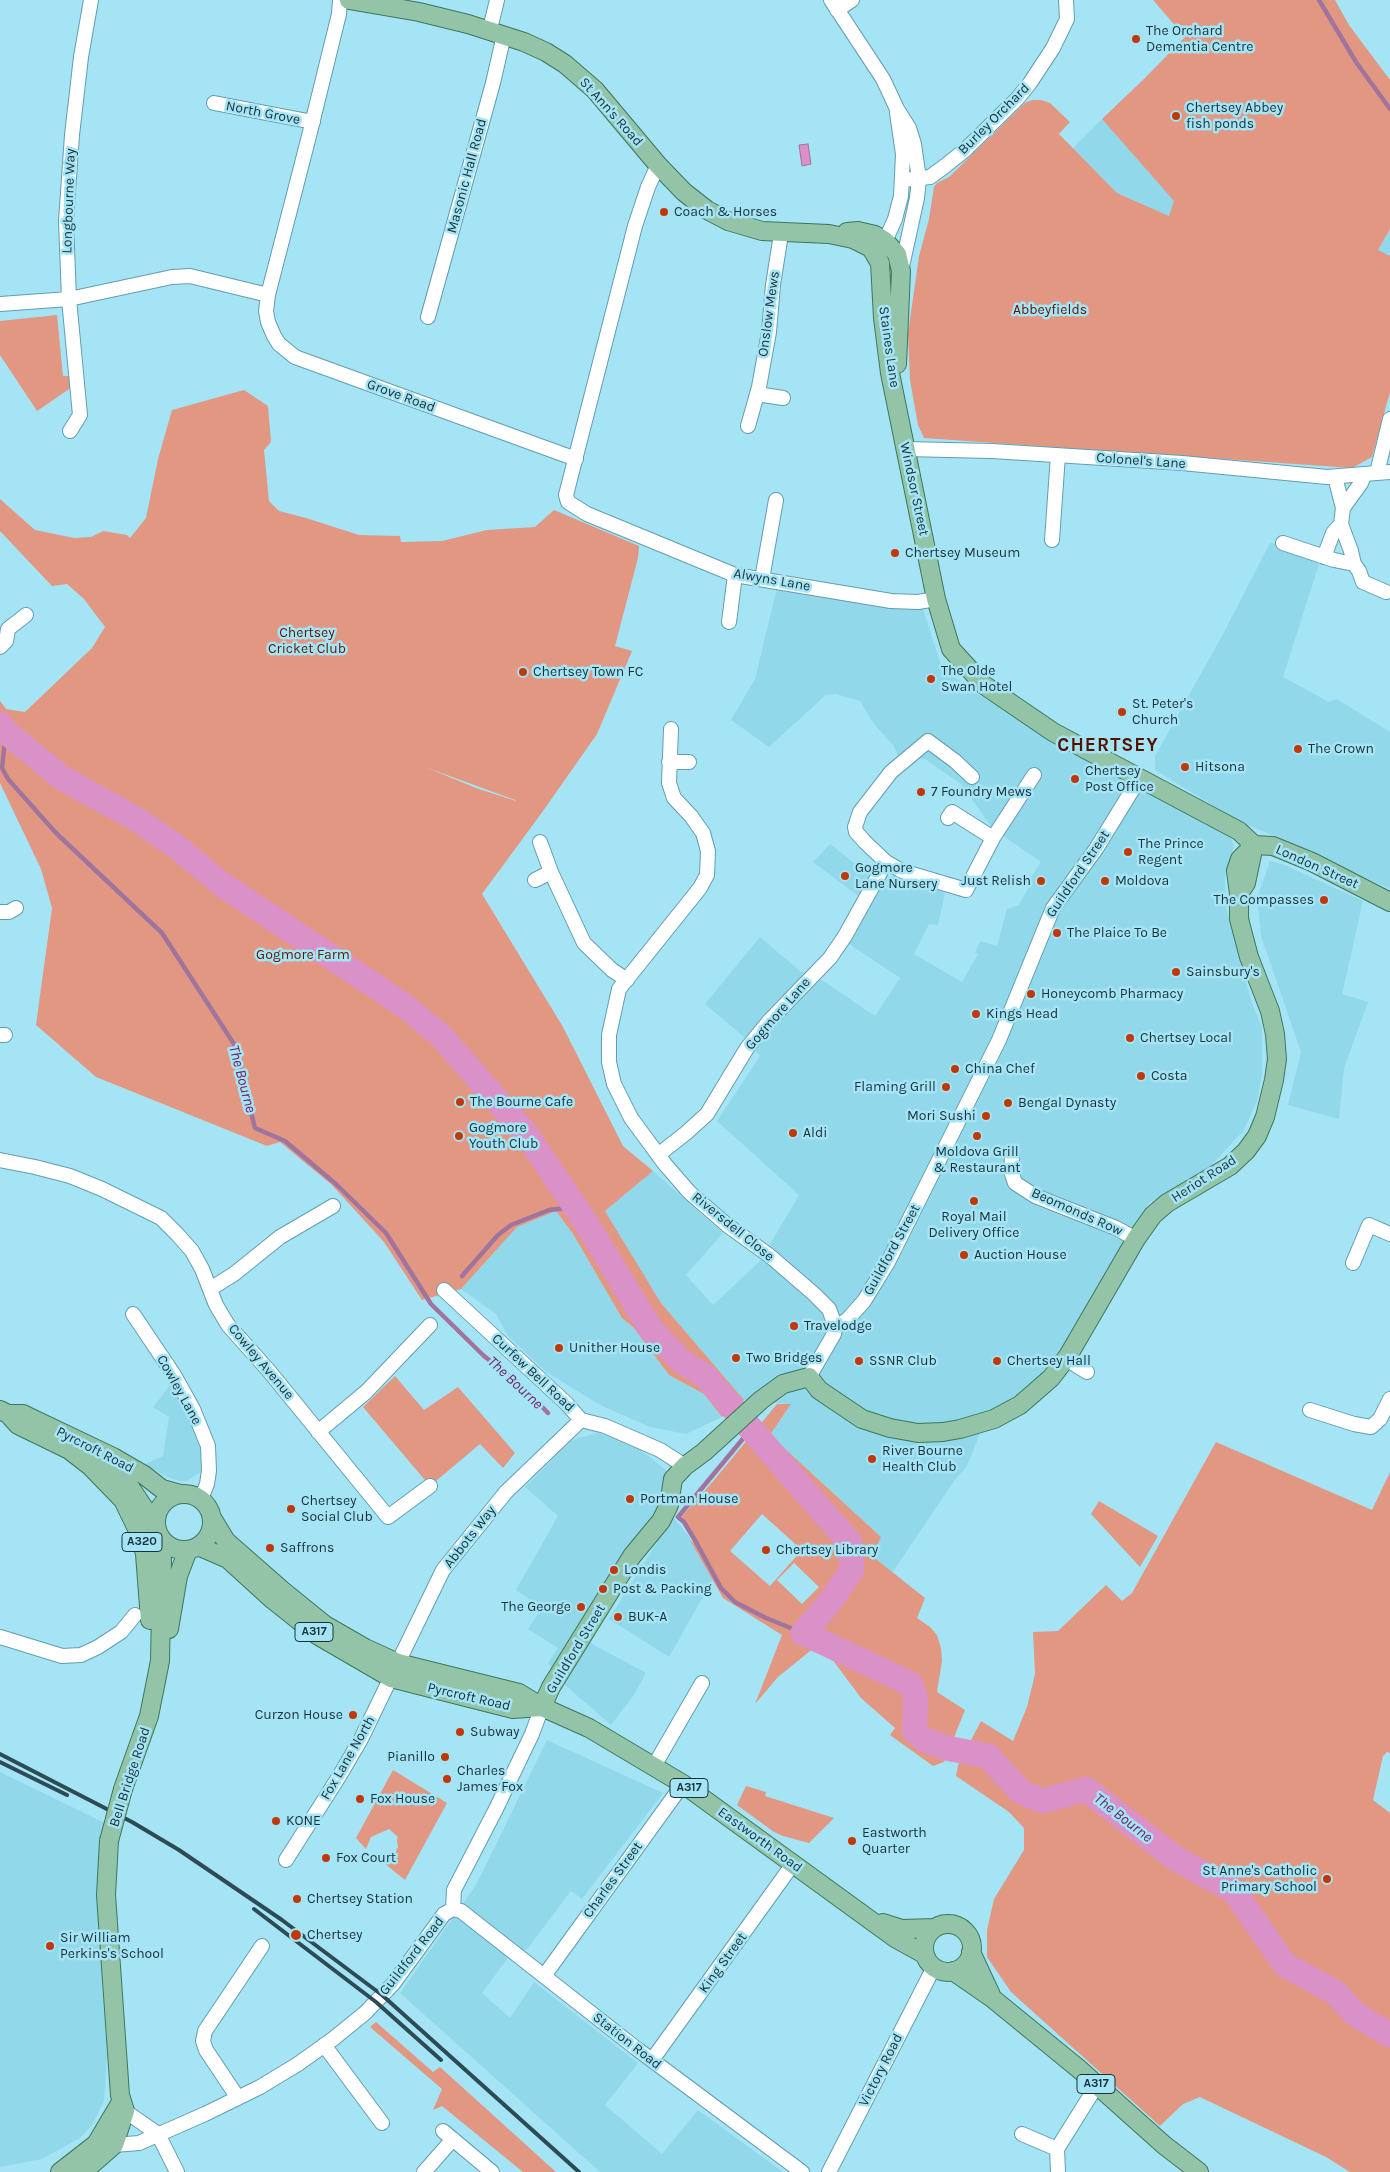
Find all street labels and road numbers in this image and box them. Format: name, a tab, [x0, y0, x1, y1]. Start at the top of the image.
street label: St Ann's Road	[576, 74, 646, 150]
street label: Burley Orchard	[955, 80, 1033, 158]
street label: North Grove	[224, 98, 302, 128]
street label: Masonic Hall Road	[444, 117, 490, 235]
street label: Longbourne Way	[59, 148, 79, 254]
street label: Onslow Mews	[755, 270, 783, 358]
street label: Staines Lane	[875, 305, 903, 389]
street label: Grove Road	[365, 376, 437, 416]
street label: Windsor Street	[896, 441, 932, 537]
street label: Colonel's Lane	[1096, 449, 1186, 473]
street label: Alwyns Lane	[732, 565, 812, 595]
street label: Guildford Street	[1043, 827, 1113, 921]
street label: London Street	[1273, 841, 1361, 893]
street label: Gogmore Lane	[742, 974, 814, 1054]
street label: Heriot Road	[1168, 1152, 1240, 1206]
street label: Beomonds Row	[1029, 1184, 1125, 1240]
street label: Riversdell Close	[689, 1189, 777, 1265]
street label: Guildford Street	[860, 1202, 924, 1298]
street label: Cowley Avenue	[225, 1321, 297, 1403]
street label: Curfew Bell Road	[488, 1330, 578, 1416]
street label: Cowley Lane	[153, 1352, 205, 1428]
street label: Pyrcroft Road	[53, 1423, 137, 1477]
street label: Abbots Way	[440, 1502, 500, 1572]
road number: A320	[122, 1532, 162, 1551]
street label: Guildford Street	[543, 1601, 609, 1697]
road number: A317	[295, 1622, 333, 1641]
street label: Pyrcroft Road	[426, 1679, 512, 1715]
street label: Fox Lane North	[317, 1713, 379, 1803]
street label: Bell Bridge Road	[106, 1725, 154, 1829]
road number: A317	[670, 1779, 708, 1798]
street label: Eastworth Road	[714, 1804, 806, 1876]
street label: Charles Street	[580, 1839, 646, 1921]
street label: Guildford Road	[376, 1913, 448, 1999]
street label: King Street	[695, 1929, 751, 1997]
street label: Station Road	[589, 2009, 665, 2073]
street label: Victory Road	[856, 2031, 906, 2109]
road number: A317	[1077, 2074, 1115, 2094]

